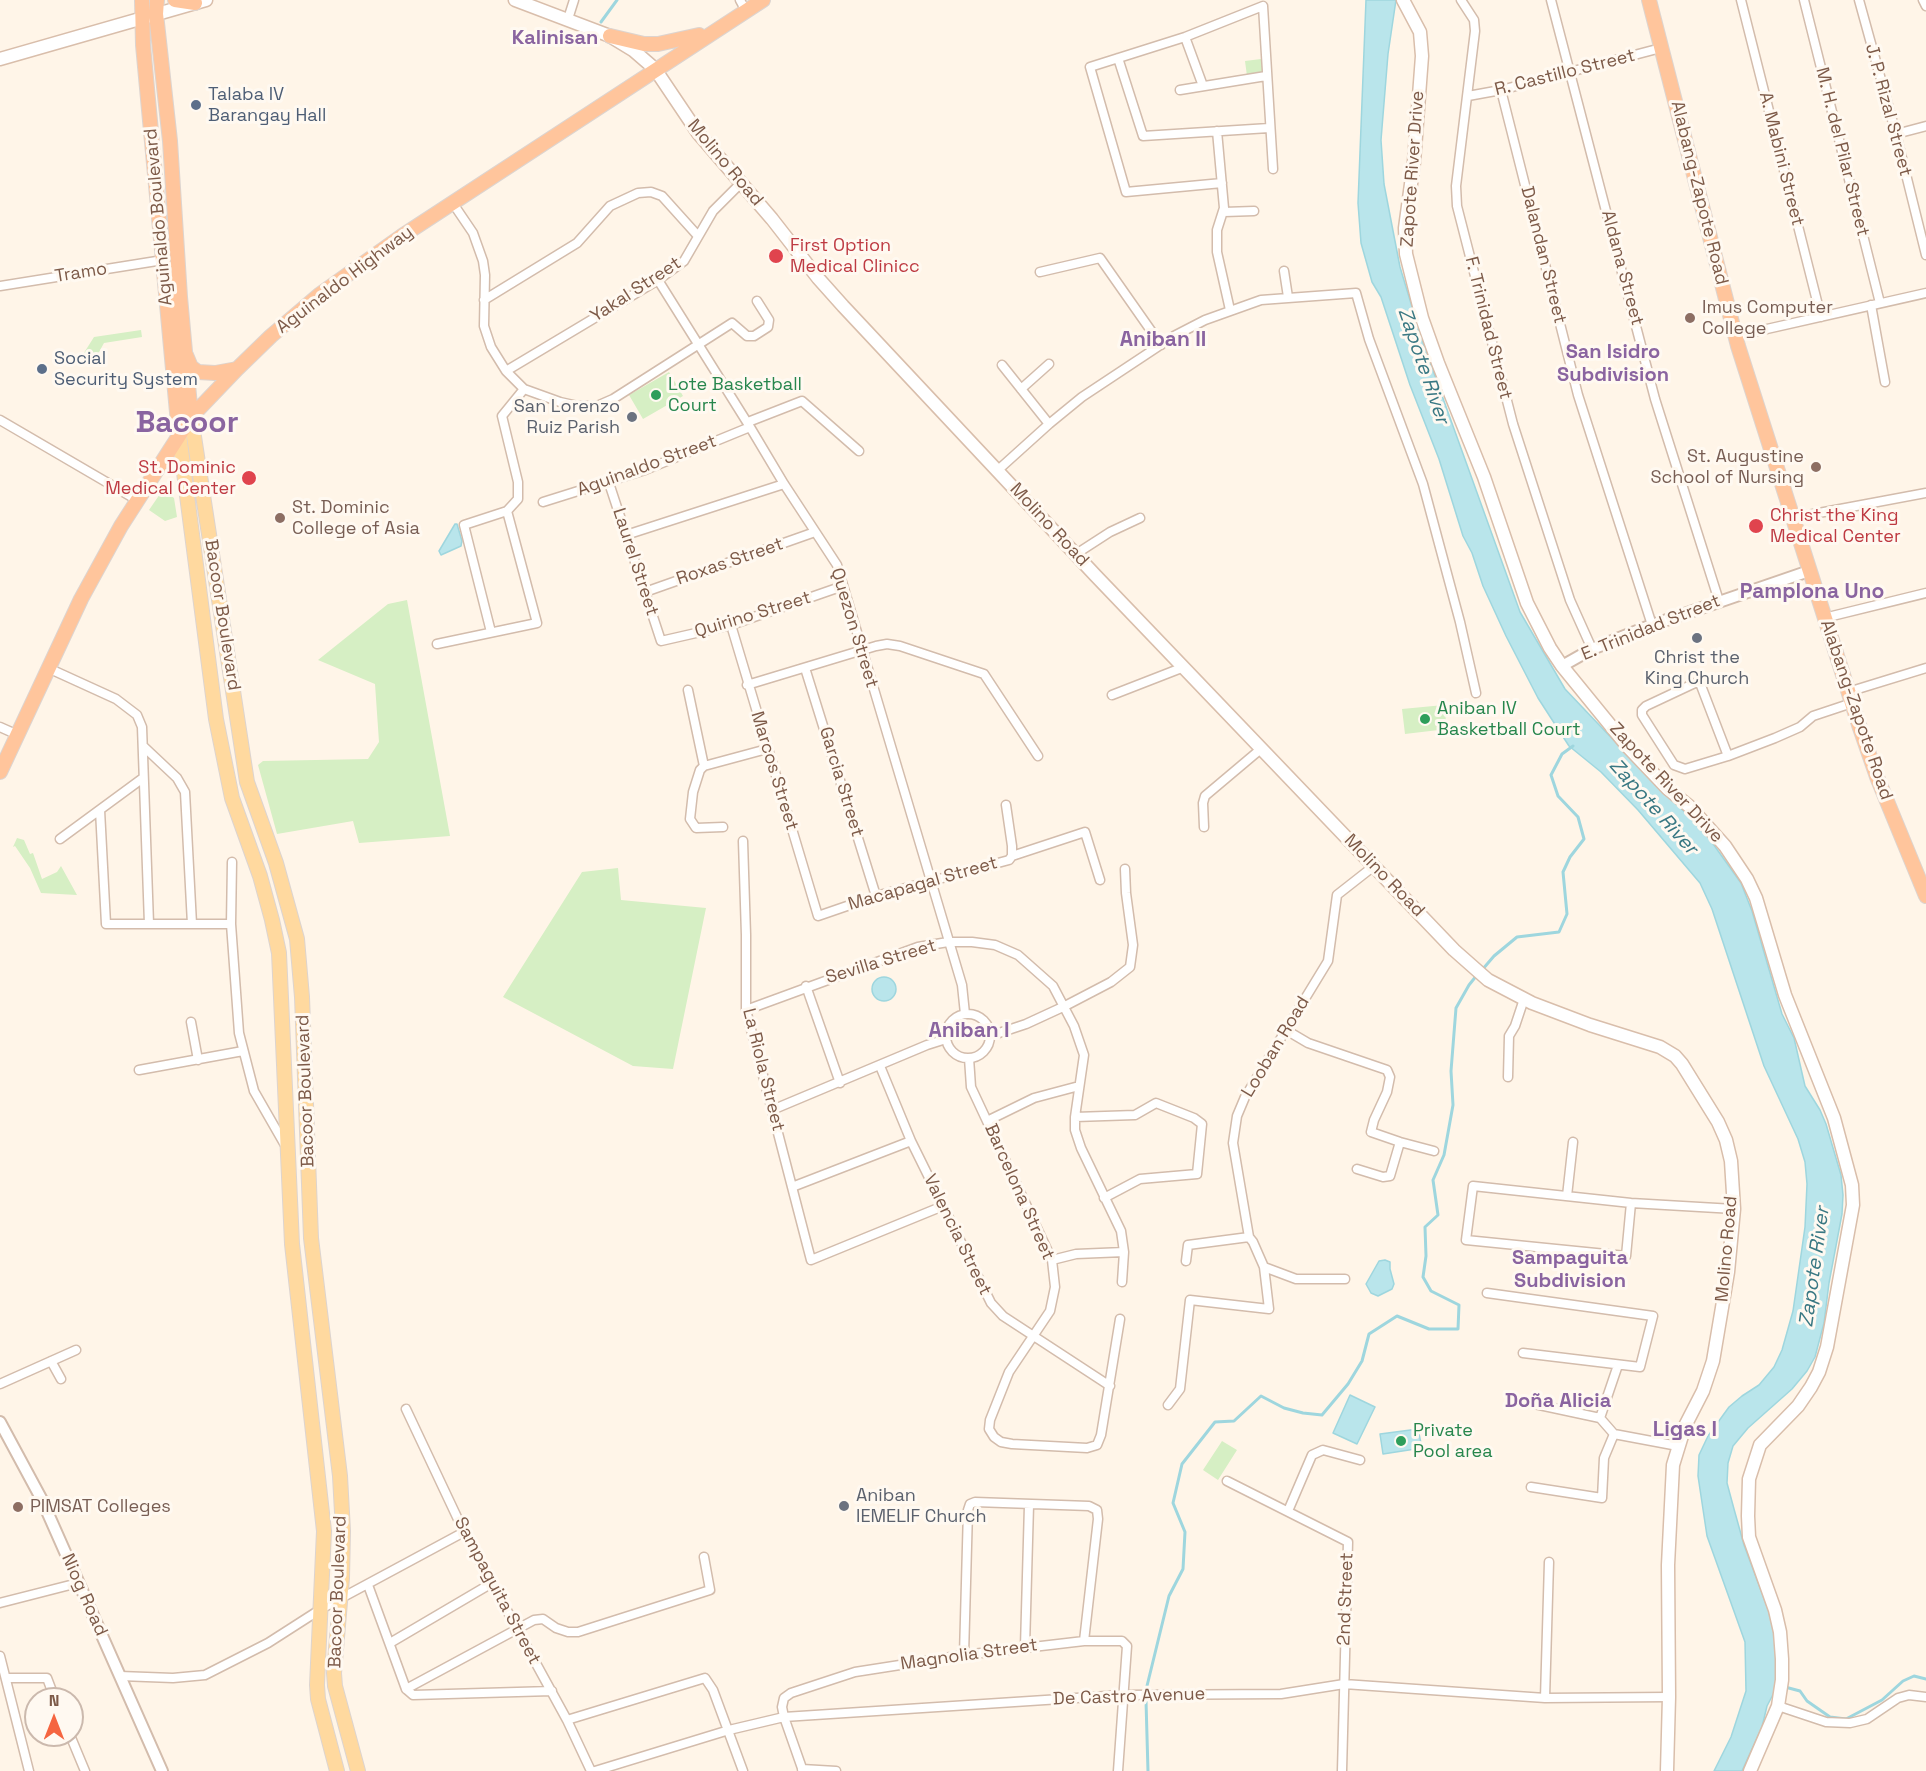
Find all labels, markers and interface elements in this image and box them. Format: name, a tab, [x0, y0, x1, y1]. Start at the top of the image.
district label: Kalinisan	[512, 27, 598, 51]
street label: J. P. Rizal Street	[1860, 41, 1916, 179]
street label: R. Castillo Street	[1493, 45, 1637, 101]
street label: M. H. del Pilar Street	[1811, 65, 1873, 239]
place label: Talaba IV Barangay Hall	[208, 84, 326, 127]
street label: Zapote River Drive	[1397, 90, 1429, 248]
street label: A. Mabini Street	[1754, 90, 1808, 228]
marker: Talaba IV Barangay Hall	[189, 98, 203, 112]
street label: Alabang-Zapote Road	[1666, 99, 1732, 287]
street label: Molino Road	[683, 115, 767, 211]
street label: Aguinaldo Boulevard	[140, 127, 178, 307]
street label: Dalandan Street	[1516, 184, 1570, 326]
street label: Aldana Street	[1596, 208, 1648, 328]
street label: Aguinaldo Highway	[272, 222, 418, 338]
place label: First Option Medical Clinicc	[790, 235, 920, 278]
marker: First Option Medical Clinicc	[767, 247, 785, 265]
street label: Yakal Street	[587, 253, 685, 327]
street label: F. Trinidad Street	[1460, 254, 1516, 402]
street label: Tramo	[53, 258, 109, 288]
place label: Imus Computer College	[1702, 297, 1833, 340]
water label: Zapote River	[1392, 305, 1454, 427]
marker: Imus Computer College	[1683, 311, 1697, 325]
district label: Aniban II	[1120, 327, 1206, 353]
district label: San Isidro Subdivision	[1557, 341, 1669, 388]
place label: Social Security System	[54, 348, 198, 391]
marker: Social Security System	[35, 362, 49, 376]
place label: Lote Basketball Court	[668, 374, 802, 416]
marker: Lote Basketball Court	[649, 388, 663, 402]
place label: San Lorenzo Ruiz Parish	[514, 396, 620, 438]
district label: Bacoor	[135, 406, 239, 442]
marker: San Lorenzo Ruiz Parish	[625, 410, 639, 424]
street label: Aguinaldo Street	[574, 431, 720, 501]
place label: St. Augustine School of Nursing	[1650, 446, 1804, 488]
place label: St. Dominic Medical Center	[105, 457, 236, 500]
marker: St. Augustine School of Nursing	[1809, 460, 1823, 474]
marker: St. Dominic Medical Center	[240, 469, 258, 487]
street label: Molino Road	[1005, 479, 1093, 571]
place label: St. Dominic College of Asia	[292, 497, 420, 540]
street label: Laurel Street	[607, 505, 663, 619]
place label: Christ the King Medical Center	[1770, 505, 1901, 548]
marker: St. Dominic College of Asia	[273, 511, 287, 525]
marker: Christ the King Medical Center	[1747, 517, 1765, 535]
street label: Roxas Street	[674, 534, 786, 590]
street label: Bacoor Boulevard	[199, 538, 245, 692]
street label: Quezon Street	[826, 565, 882, 691]
district label: Pamplona Uno	[1740, 579, 1884, 605]
street label: Quirino Street	[692, 587, 814, 643]
street label: E. Trinidad Street	[1578, 590, 1724, 666]
street label: Alabang-Zapote Road	[1815, 617, 1897, 803]
marker: Christ the King Church	[1690, 631, 1704, 645]
place label: Christ the King Church	[1645, 647, 1749, 690]
place label: Aniban IV Basketball Court	[1437, 698, 1581, 740]
street label: Marcos Street	[746, 709, 802, 833]
marker: Aniban IV Basketball Court	[1418, 712, 1432, 726]
street label: Zapote River Drive	[1605, 718, 1727, 848]
street label: Garcia Street	[814, 724, 868, 840]
water label: Zapote River	[1604, 754, 1702, 860]
street label: Molino Road	[1339, 830, 1429, 922]
street label: Macapagal Street	[846, 852, 1000, 916]
street label: Sevilla Street	[823, 935, 939, 989]
street label: Looban Road	[1237, 993, 1315, 1101]
street label: La Riola Street	[737, 1006, 789, 1134]
street label: Bacoor Boulevard	[293, 1014, 319, 1168]
district label: Aniban I	[928, 1018, 1010, 1044]
street label: Barcelona Street	[979, 1121, 1059, 1263]
street label: Valencia Street	[918, 1171, 996, 1299]
street label: Molino Road	[1712, 1195, 1742, 1303]
water label: Zapote River	[1795, 1205, 1835, 1329]
district label: Sampaguita Subdivision	[1512, 1247, 1628, 1294]
district label: Doña Alicia	[1505, 1390, 1611, 1414]
district label: Ligas I	[1653, 1417, 1717, 1443]
place label: Private Pool area	[1413, 1420, 1493, 1462]
marker: Private Pool area	[1394, 1434, 1408, 1448]
place label: Aniban IEMELIF Church	[856, 1485, 987, 1528]
place label: PIMSAT Colleges	[30, 1496, 171, 1518]
marker: Aniban IEMELIF Church	[837, 1499, 851, 1513]
marker: PIMSAT Colleges	[11, 1500, 25, 1514]
street label: Sampaguita Street	[449, 1514, 545, 1668]
street label: Bacoor Boulevard	[325, 1515, 351, 1669]
street label: Niog Road	[56, 1550, 112, 1640]
street label: 2nd Street	[1334, 1552, 1358, 1646]
street label: Magnolia Street	[899, 1635, 1039, 1675]
street label: De Castro Avenue	[1052, 1684, 1206, 1710]
north arrow	[24, 1687, 84, 1747]
text: N	[49, 1690, 59, 1711]

